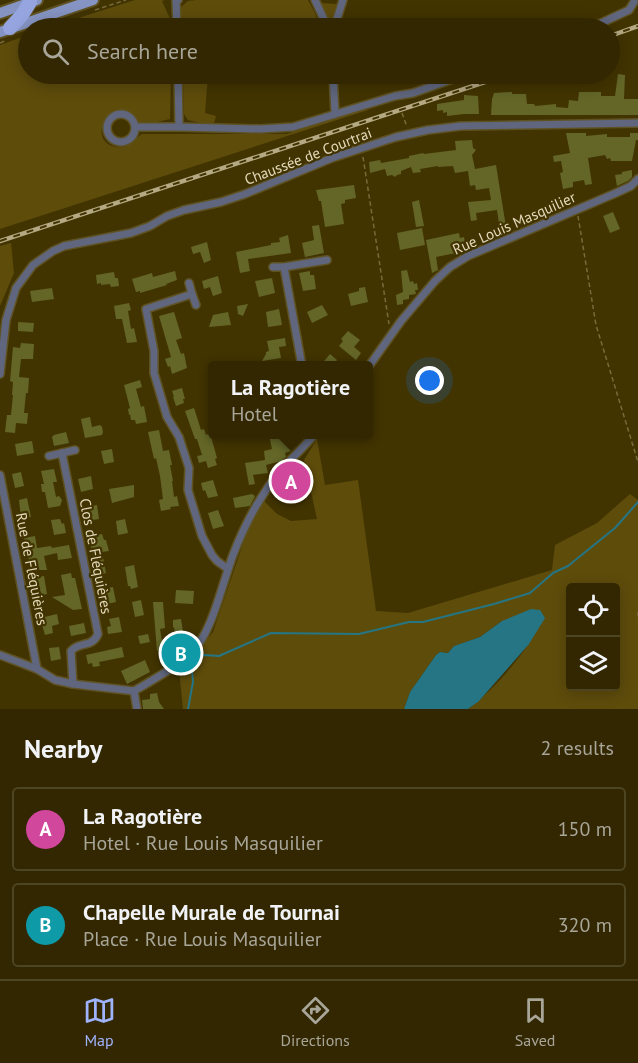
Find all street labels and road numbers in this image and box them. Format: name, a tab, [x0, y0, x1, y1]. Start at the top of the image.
street label: Chaussée de Courtrai	[242, 123, 374, 189]
street label: Rue Louis Masquilier	[450, 187, 578, 259]
street label: Clos de Fléquières	[75, 497, 117, 615]
street label: Rue de Fléquières	[12, 511, 52, 627]

